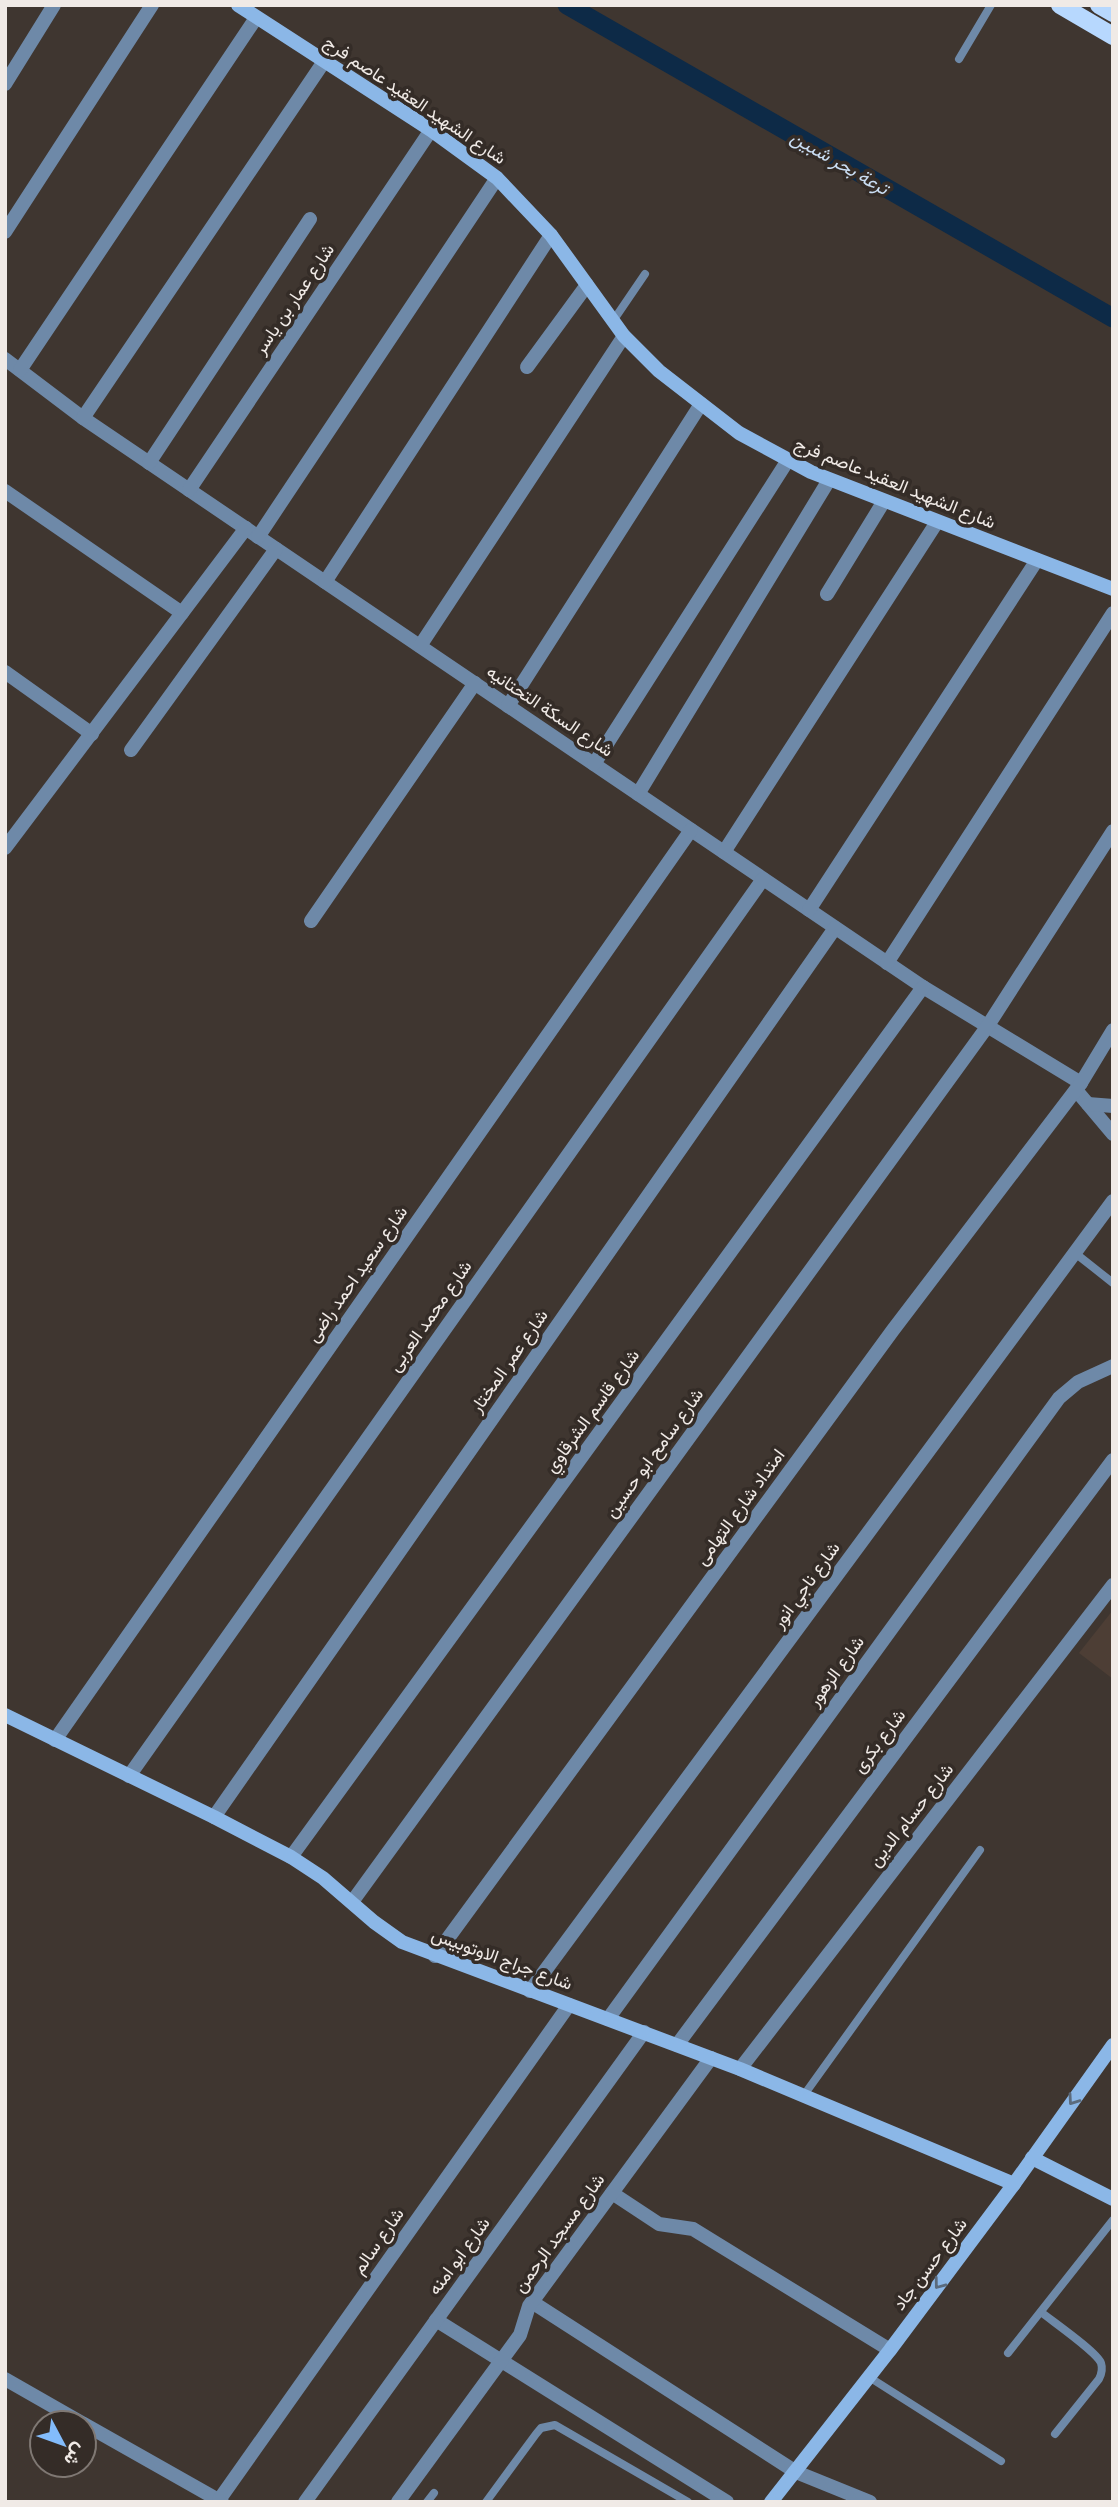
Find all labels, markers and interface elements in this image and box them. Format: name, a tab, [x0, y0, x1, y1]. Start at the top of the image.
street label: شارع الشهيد العقيد عاصم فرج	[319, 31, 510, 170]
water label: ترعة بحر شبين	[787, 125, 895, 201]
street label: شارع عمار بن ياسر	[248, 239, 340, 360]
street label: شارع الشهيد العقيد عاصم فرج	[791, 433, 999, 534]
street label: شارع السكة التحتانيه	[482, 660, 618, 762]
street label: شارع سعيد احمد راضى	[302, 1202, 413, 1347]
street label: شارع محمد العربى	[383, 1256, 477, 1377]
street label: شارع عمر المختار	[465, 1305, 553, 1418]
street label: شارع قاسم الشرقاوي	[540, 1345, 647, 1479]
street label: شارع سامح ابو حسين	[600, 1384, 709, 1522]
street label: امتداد شارع التهامى	[690, 1445, 790, 1570]
street label: شارع ناجي انور	[767, 1537, 848, 1636]
street label: شارع الزهور	[802, 1631, 870, 1712]
street label: شارع بكرى	[848, 1705, 911, 1778]
street label: شارع حسام الدين	[864, 1759, 959, 1872]
street label: شارع جراج الاوتوبيس	[428, 1923, 576, 1996]
one-way arrow	[1069, 2092, 1081, 2105]
street label: شارع مسجد الرحمن	[509, 2169, 610, 2297]
street label: شارع سالم	[347, 2204, 410, 2279]
street label: شارع ابو امنه	[423, 2213, 495, 2300]
street label: شارع حسن جاد	[888, 2213, 973, 2315]
one-way arrow	[935, 2276, 947, 2289]
north arrow	[28, 2409, 98, 2479]
text: ش	[59, 2439, 92, 2471]

